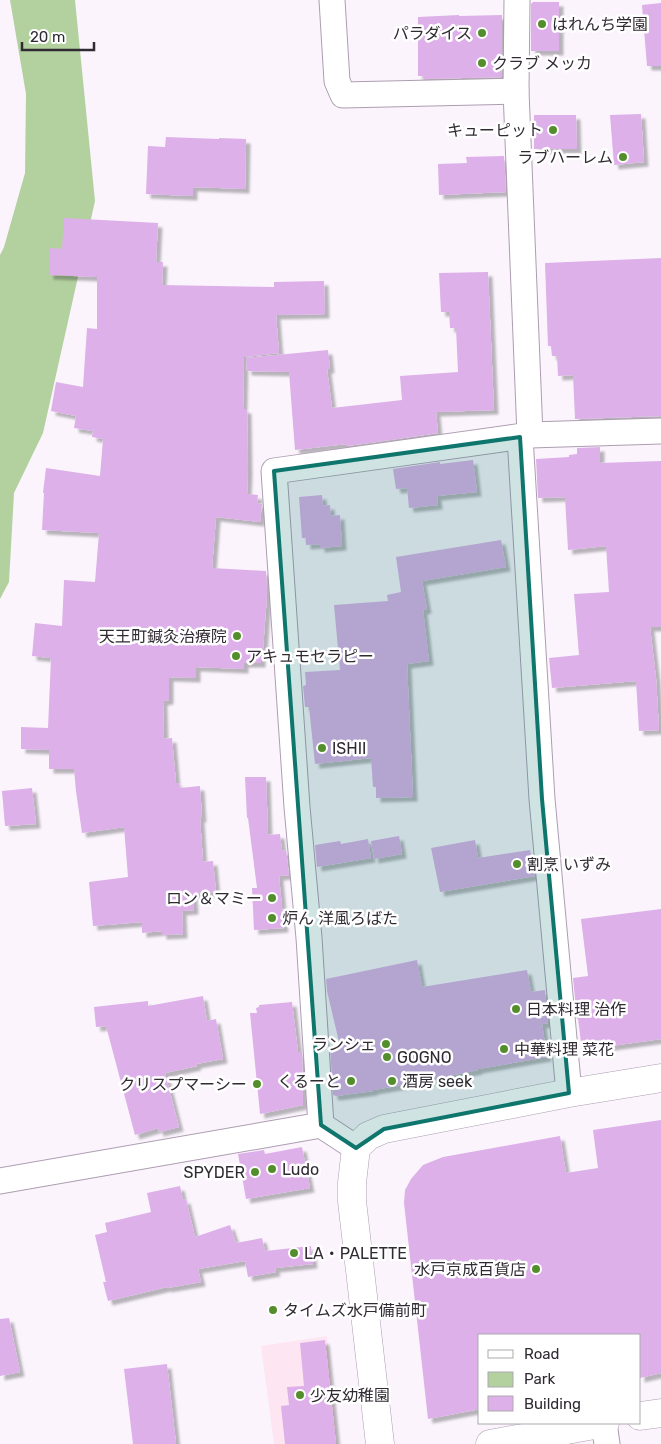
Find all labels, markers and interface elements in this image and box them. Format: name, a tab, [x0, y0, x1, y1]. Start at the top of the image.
place label: はれんち学園	[552, 15, 648, 34]
marker: はれんち学園	[536, 18, 548, 30]
scale bar	[22, 20, 95, 52]
place label: パラダイス	[392, 24, 472, 43]
marker: パラダイス	[476, 27, 488, 39]
text: 20 m	[30, 28, 65, 46]
place label: クラブ メッカ	[492, 54, 592, 73]
marker: クラブ メッカ	[476, 57, 488, 69]
place label: キューピット	[447, 121, 543, 140]
marker: キューピット	[547, 124, 559, 136]
place label: ラブハーレム	[517, 148, 613, 167]
marker: ラブハーレム	[617, 151, 629, 163]
place label: 天王町鍼灸治療院	[99, 627, 227, 646]
marker: 天王町鍼灸治療院	[231, 630, 243, 642]
place label: アキュモセラピー	[246, 647, 374, 666]
marker: アキュモセラピー	[230, 650, 242, 662]
place label: ISHII	[332, 739, 366, 758]
marker: ISHII	[316, 742, 328, 754]
place label: 割烹 いずみ	[527, 855, 611, 874]
marker: 割烹 いずみ	[511, 858, 523, 870]
place label: ロン＆マミー	[166, 889, 262, 908]
marker: ロン＆マミー	[266, 892, 278, 904]
place label: 炉ん 洋風ろばた	[282, 909, 398, 928]
marker: 炉ん 洋風ろばた	[266, 912, 278, 924]
place label: 日本料理 治作	[526, 1000, 626, 1019]
marker: 日本料理 治作	[510, 1003, 522, 1015]
place label: ランシェ	[312, 1035, 376, 1054]
marker: ランシェ	[380, 1038, 392, 1050]
place label: 中華料理 菜花	[514, 1040, 614, 1059]
marker: 中華料理 菜花	[498, 1043, 510, 1055]
place label: GOGNO	[397, 1048, 452, 1067]
marker: GOGNO	[381, 1051, 393, 1063]
place label: くるーと	[277, 1072, 341, 1091]
place label: 酒房 seek	[402, 1072, 473, 1091]
place label: クリスプマーシー	[119, 1075, 247, 1094]
marker: くるーと	[345, 1075, 357, 1087]
marker: 酒房 seek	[386, 1075, 398, 1087]
marker: クリスプマーシー	[251, 1078, 263, 1090]
place label: Ludo	[282, 1160, 319, 1179]
place label: SPYDER	[184, 1163, 245, 1182]
marker: Ludo	[266, 1163, 278, 1175]
marker: SPYDER	[249, 1166, 261, 1178]
place label: LA・PALETTE	[304, 1244, 407, 1263]
marker: LA・PALETTE	[288, 1247, 300, 1259]
place label: 水戸京成百貨店	[414, 1260, 526, 1279]
marker: 水戸京成百貨店	[530, 1263, 542, 1275]
place label: タイムズ水戸備前町	[283, 1301, 427, 1320]
marker: タイムズ水戸備前町	[267, 1304, 279, 1316]
legend	[478, 1334, 641, 1424]
text: Road	[524, 1345, 560, 1363]
text: Park	[524, 1370, 555, 1388]
place label: 少友幼稚園	[310, 1386, 390, 1405]
marker: 少友幼稚園	[294, 1389, 306, 1401]
text: Building	[524, 1395, 581, 1413]

